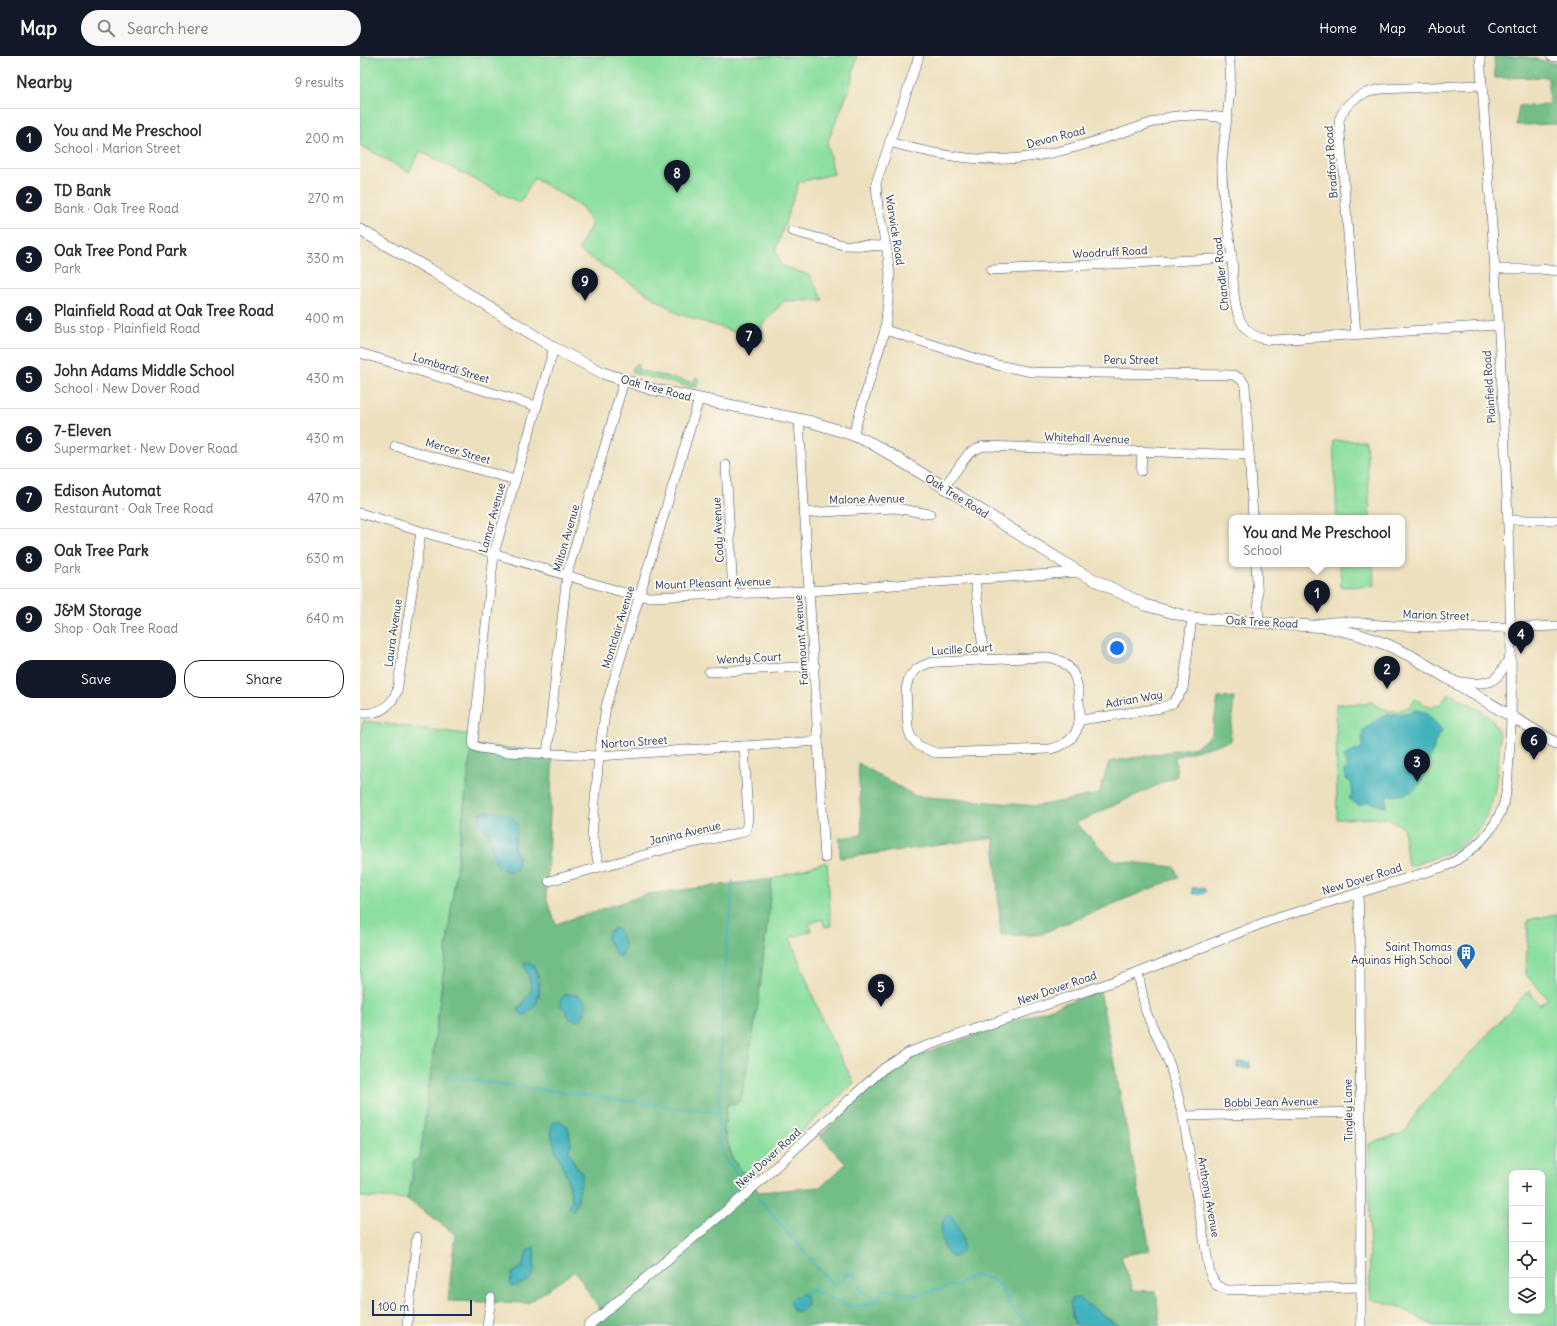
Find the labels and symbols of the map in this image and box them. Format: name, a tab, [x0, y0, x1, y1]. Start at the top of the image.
street label: Devon Road	[1025, 123, 1087, 151]
street label: Bradford Road	[1321, 124, 1341, 199]
pin: 8	[664, 160, 690, 193]
street label: Warwick Road	[883, 194, 908, 267]
street label: Chandler Road	[1210, 236, 1232, 312]
street label: Woodruff Road	[1072, 243, 1148, 261]
pin: 9	[572, 268, 598, 301]
pin: 7	[736, 323, 762, 356]
street label: Plainfield Road	[1479, 349, 1499, 424]
street label: Lombardi Street	[411, 350, 491, 386]
street label: Peru Street	[1103, 353, 1159, 367]
street label: Oak Tree Road	[619, 372, 693, 404]
street label: Whitehall Avenue	[1044, 430, 1130, 446]
street label: Mercer Street	[424, 435, 492, 467]
street label: Oak Tree Road	[923, 471, 992, 521]
street label: Lamar Avenue	[476, 481, 508, 555]
street label: Malone Avenue	[829, 491, 905, 507]
street label: Cody Avenue	[709, 497, 727, 563]
street label: Milton Avenue	[550, 503, 582, 573]
street label: Mount Pleasant Avenue	[655, 574, 771, 592]
pin: 1	[1304, 580, 1330, 613]
street label: Montclair Avenue	[599, 584, 637, 670]
street label: Fairmount Avenue	[791, 594, 811, 686]
street label: Laura Avenue	[381, 598, 405, 668]
street label: Marion Street	[1402, 607, 1470, 623]
street label: Oak Tree Road	[1225, 613, 1299, 631]
pin: 4	[1508, 621, 1534, 654]
your location	[1107, 638, 1127, 658]
street label: Lucille Court	[931, 640, 994, 658]
street label: Wendy Court	[716, 649, 782, 667]
pin: 2	[1374, 656, 1400, 689]
street label: Adrian Way	[1104, 687, 1164, 711]
pin: 6	[1521, 727, 1547, 760]
street label: Norton Street	[600, 733, 668, 751]
pin: 3	[1404, 749, 1430, 782]
street label: Janina Avenue	[648, 818, 722, 848]
street label: New Dover Road	[1320, 860, 1404, 898]
place label: Saint Thomas Aquinas High School	[1351, 940, 1452, 967]
building icon: Saint Thomas Aquinas High School	[1455, 942, 1477, 970]
street label: New Dover Road	[1016, 968, 1099, 1008]
pin: 5	[868, 974, 894, 1007]
street label: Tingley Lane	[1340, 1079, 1356, 1141]
street label: Bobbi Jean Avenue	[1224, 1094, 1318, 1110]
street label: New Dover Road	[733, 1125, 804, 1191]
street label: Anthony Avenue	[1195, 1156, 1223, 1238]
scale bar	[372, 1298, 472, 1317]

